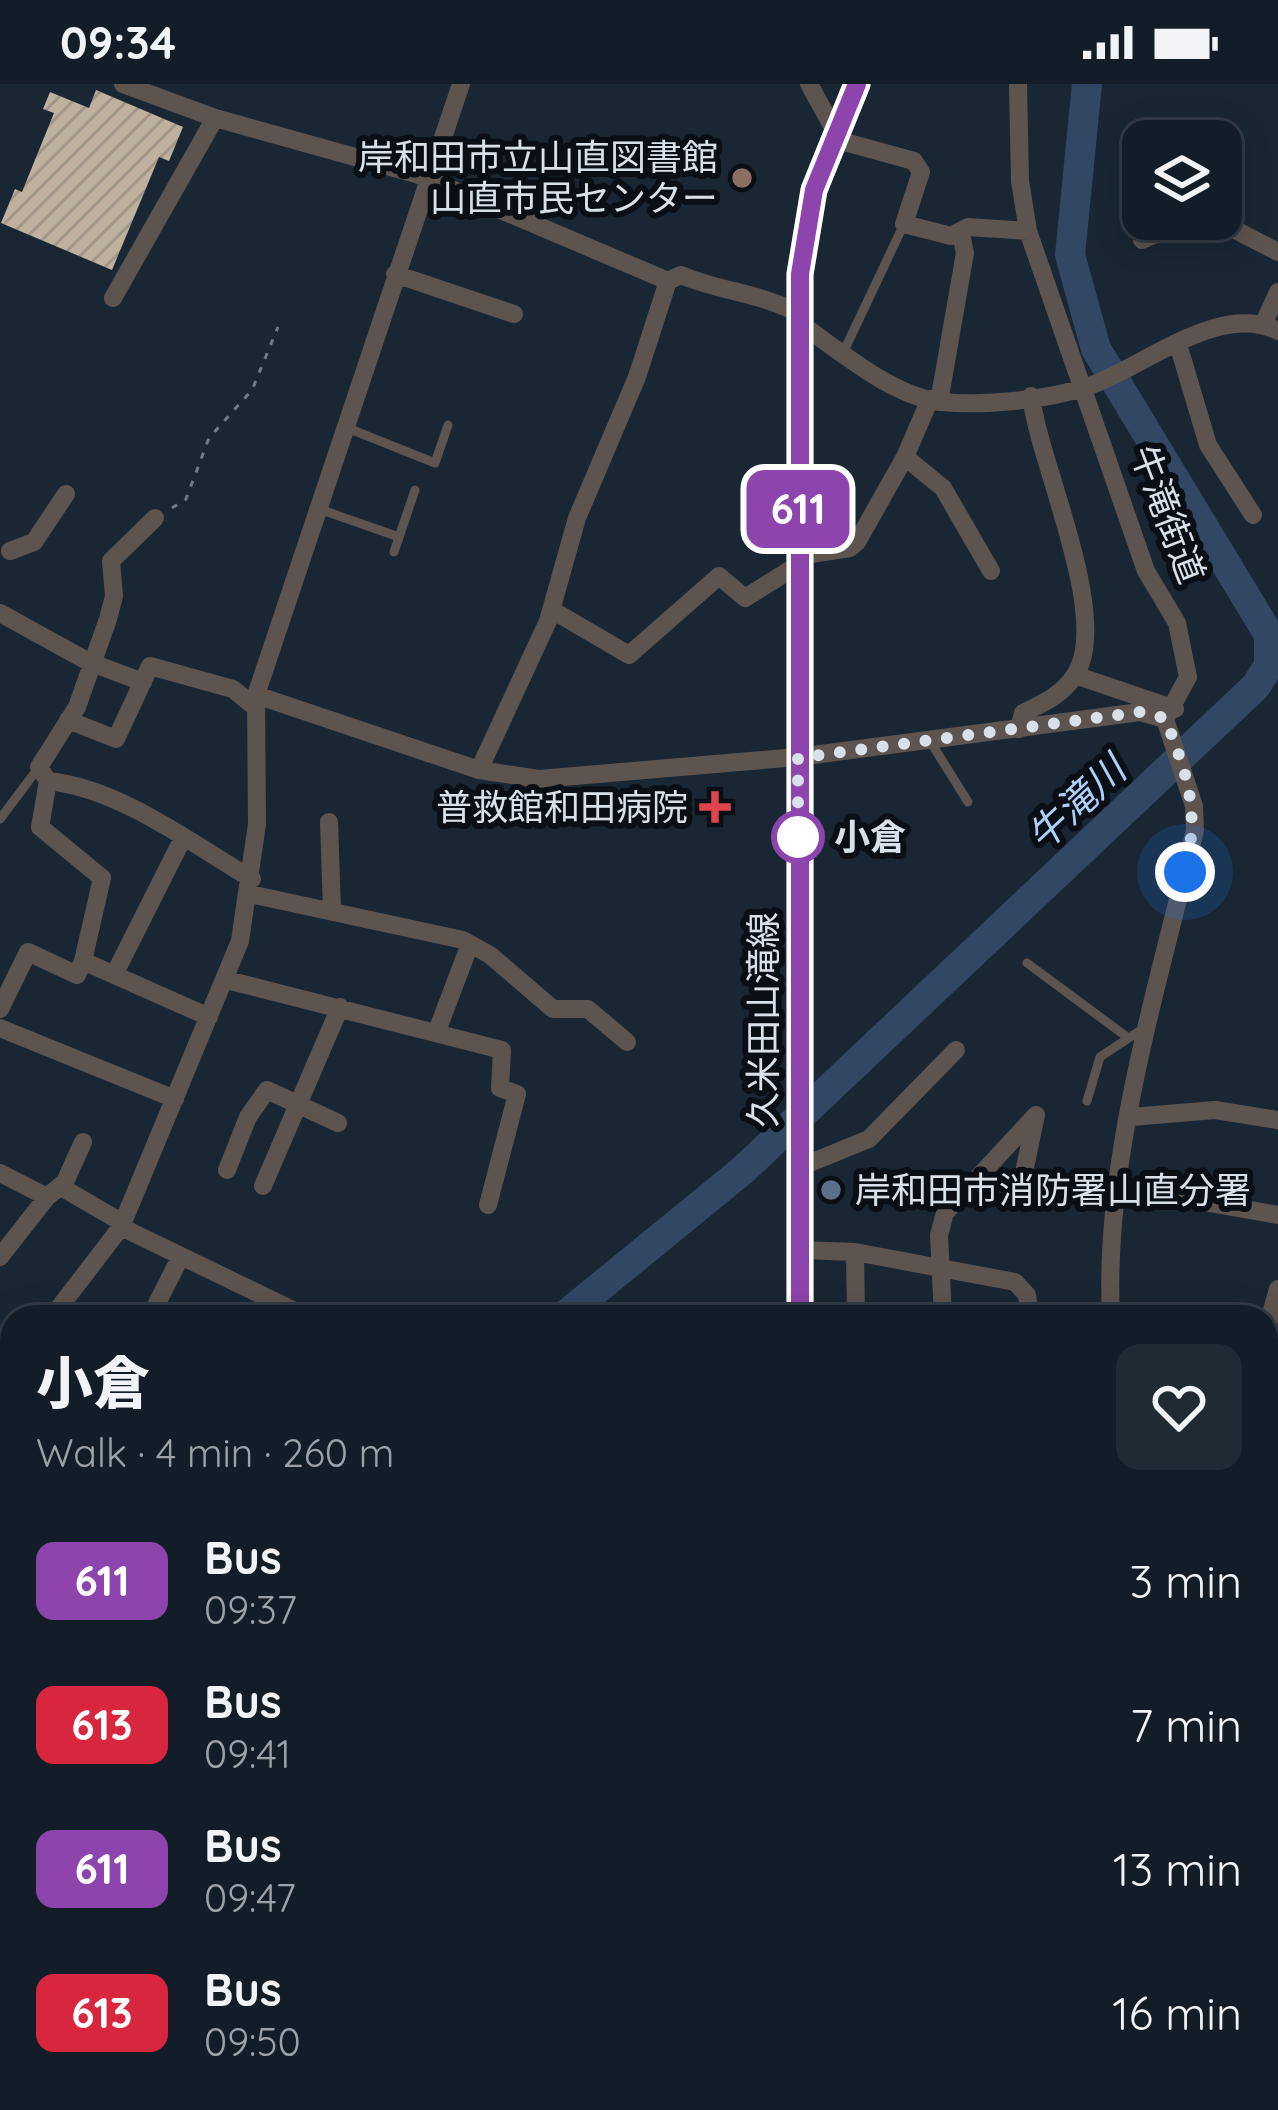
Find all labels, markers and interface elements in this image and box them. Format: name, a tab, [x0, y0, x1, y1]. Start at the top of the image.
text: 09:34	[60, 14, 176, 70]
map controls	[1122, 120, 1242, 240]
button: layers	[1122, 120, 1242, 240]
place label: 岸和田市立山直図書館 山直市民センター	[358, 134, 718, 220]
marker: 岸和田市立山直図書館 山直市民センター	[729, 165, 755, 191]
street label: 牛滝街道	[1122, 439, 1215, 589]
line badge: 611	[729, 470, 867, 548]
text: 611	[770, 482, 826, 535]
water label: 牛滝川	[1016, 742, 1138, 860]
place label: 普救館和田病院	[436, 784, 688, 829]
marker: 普救館和田病院	[699, 791, 731, 823]
marker: 小倉	[773, 812, 823, 862]
place label: 小倉	[834, 814, 906, 859]
your location	[1155, 842, 1215, 902]
street label: 久米田山滝線	[740, 912, 785, 1128]
place label: 岸和田市消防署山直分署	[855, 1167, 1251, 1212]
marker: 岸和田市消防署山直分署	[818, 1177, 844, 1203]
button: heart	[1116, 1344, 1242, 1470]
text: 小倉	[36, 1347, 150, 1418]
text: Walk · 4 min · 260 m	[36, 1428, 394, 1477]
text: Bus	[204, 1529, 282, 1585]
text: 3 min	[1129, 1553, 1242, 1609]
text: 611	[74, 1554, 130, 1607]
text: 09:37	[204, 1585, 297, 1634]
text: Bus	[204, 1673, 282, 1729]
text: 7 min	[1130, 1697, 1242, 1753]
text: 613	[71, 1698, 133, 1751]
text: 09:41	[204, 1729, 291, 1778]
text: Bus	[204, 1817, 282, 1873]
text: 13 min	[1113, 1841, 1242, 1897]
text: 611	[74, 1842, 130, 1895]
text: 09:47	[204, 1873, 296, 1922]
text: Bus	[204, 1961, 282, 2017]
text: 16 min	[1112, 1985, 1242, 2041]
text: 613	[71, 1986, 133, 2039]
text: 09:50	[204, 2017, 301, 2066]

